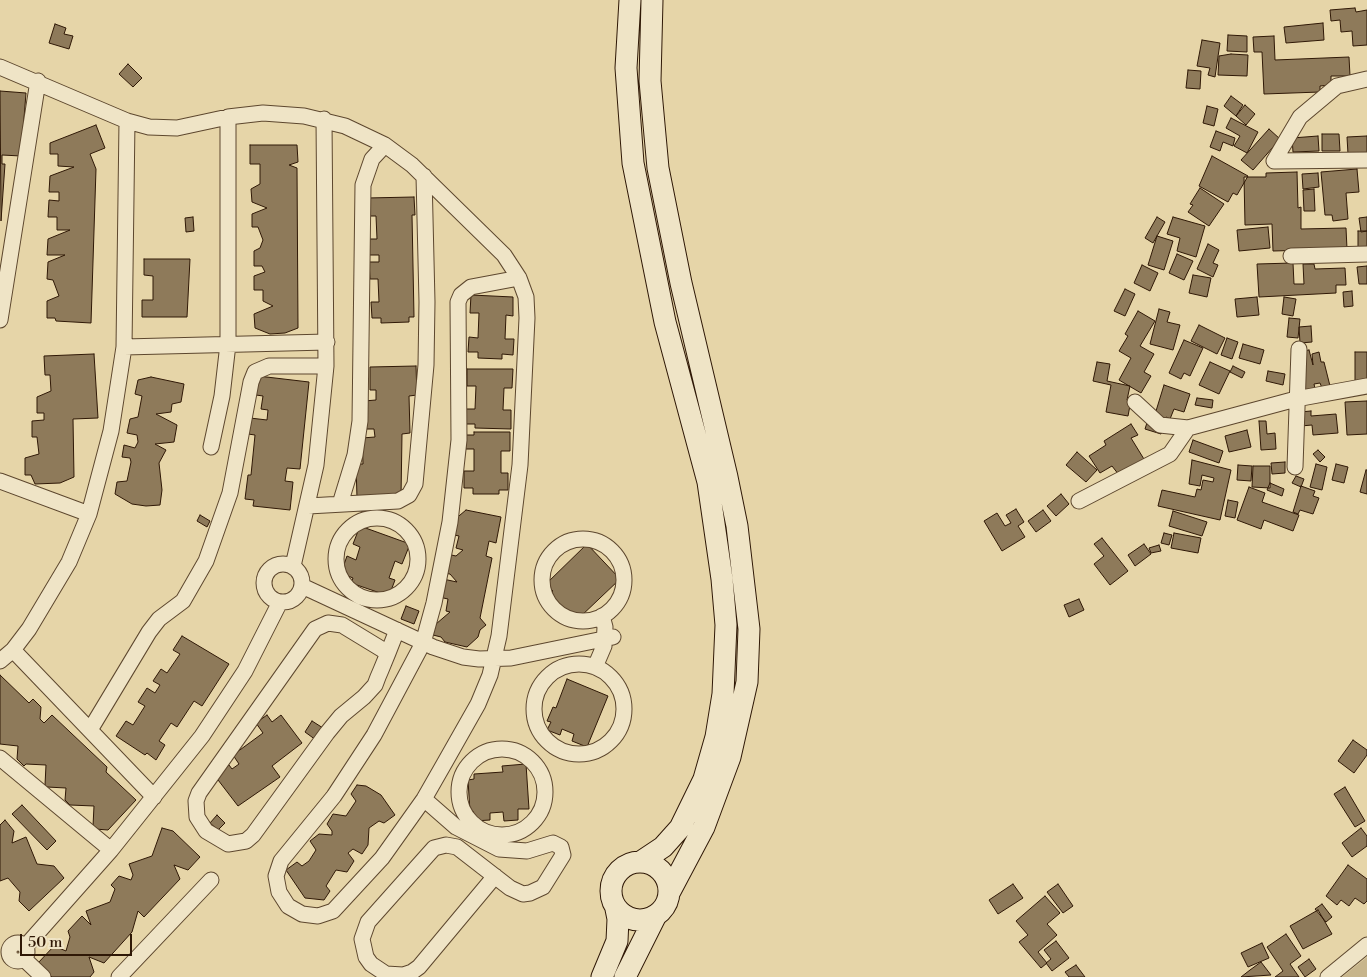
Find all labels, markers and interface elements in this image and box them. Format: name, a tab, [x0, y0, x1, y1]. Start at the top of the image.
scale bar	[22, 924, 135, 956]
text: 50 m	[28, 933, 62, 952]

